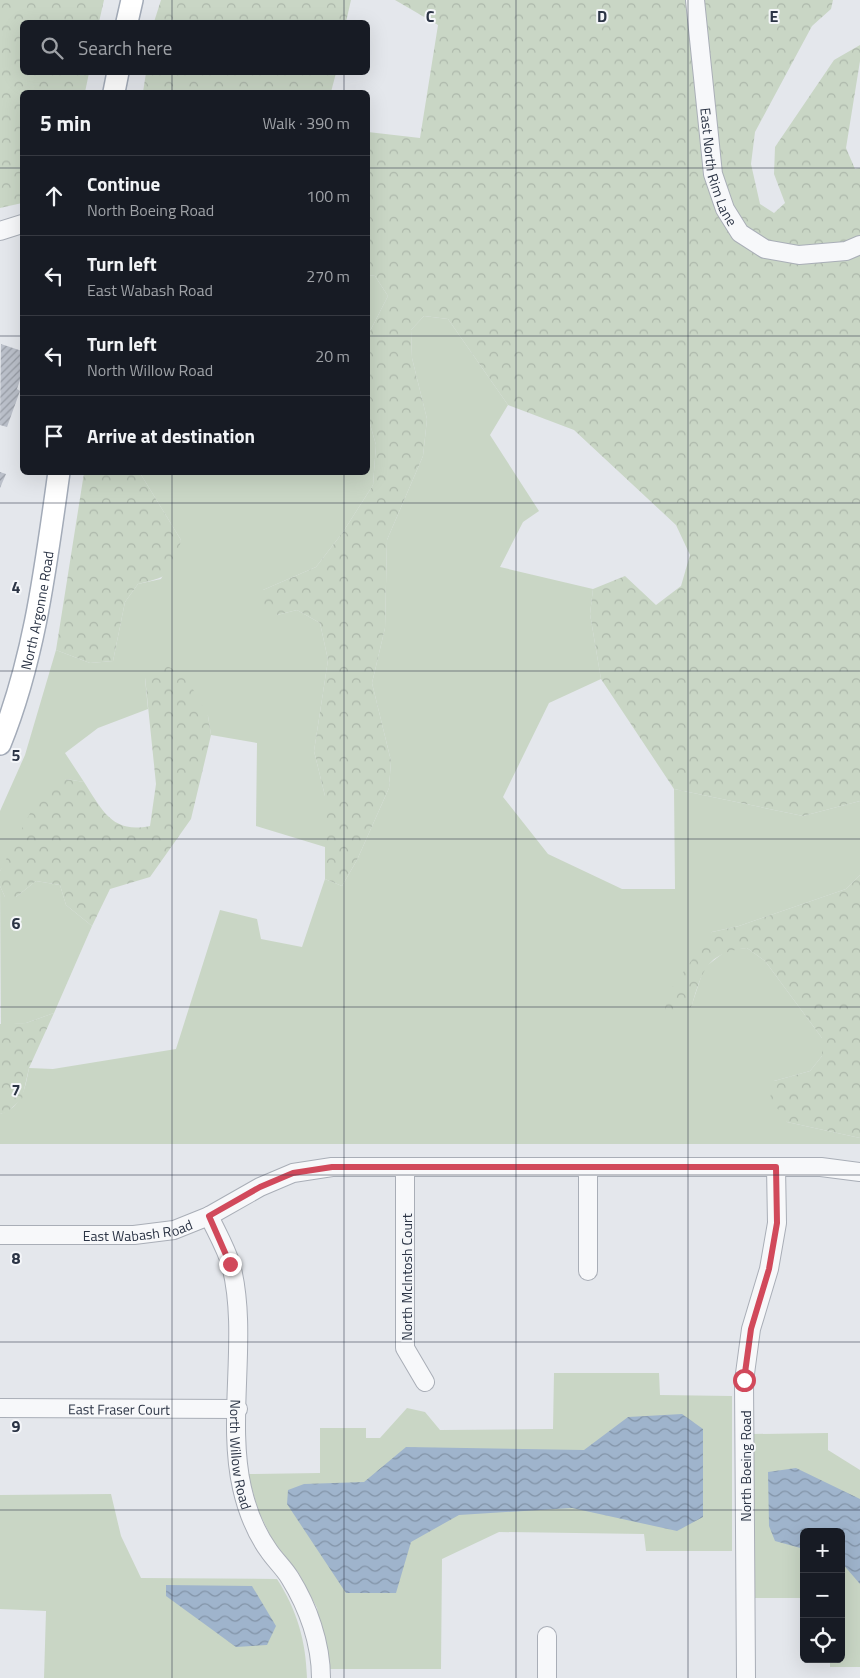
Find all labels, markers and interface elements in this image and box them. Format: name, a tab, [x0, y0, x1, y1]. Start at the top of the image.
text: C	[426, 4, 435, 28]
text: D	[597, 4, 607, 28]
text: E	[770, 4, 779, 28]
search box	[20, 20, 370, 75]
text: Search here	[78, 33, 172, 62]
icon: search	[38, 34, 66, 62]
text: 5 min	[40, 107, 91, 139]
street label: East North Rim Lane	[696, 107, 743, 230]
text: Walk · 390 m	[262, 111, 350, 135]
text: Continue	[87, 169, 160, 198]
icon: ahead	[40, 182, 68, 210]
text: 100 m	[306, 184, 350, 208]
text: North Boeing Road	[87, 198, 214, 222]
text: Turn left	[87, 249, 157, 278]
icon: left	[40, 262, 68, 290]
text: 270 m	[306, 264, 350, 288]
text: East Wabash Road	[87, 278, 213, 302]
text: Turn left	[87, 329, 157, 358]
icon: left	[40, 342, 68, 370]
text: 20 m	[315, 344, 350, 368]
text: North Willow Road	[87, 358, 213, 382]
text: Arrive at destination	[87, 421, 255, 450]
icon: arrive	[40, 422, 68, 450]
street label: North Argonne Road	[14, 549, 58, 672]
text: 4	[12, 575, 21, 599]
text: 5	[12, 743, 21, 767]
text: 6	[12, 911, 21, 935]
text: 7	[12, 1078, 20, 1102]
street label: East Wabash Road	[83, 1213, 195, 1246]
street label: North McIntosh Court	[396, 1213, 417, 1341]
text: 8	[12, 1246, 21, 1270]
route end	[219, 1253, 242, 1276]
route start	[733, 1369, 756, 1392]
street label: East Fraser Court	[68, 1398, 170, 1419]
street label: North Willow Road	[225, 1399, 258, 1512]
street label: North Boeing Road	[735, 1410, 756, 1522]
text: 9	[12, 1414, 21, 1438]
map controls	[800, 1528, 845, 1663]
button: +	[800, 1528, 845, 1573]
button: −	[800, 1573, 845, 1618]
button: locate	[800, 1618, 845, 1663]

